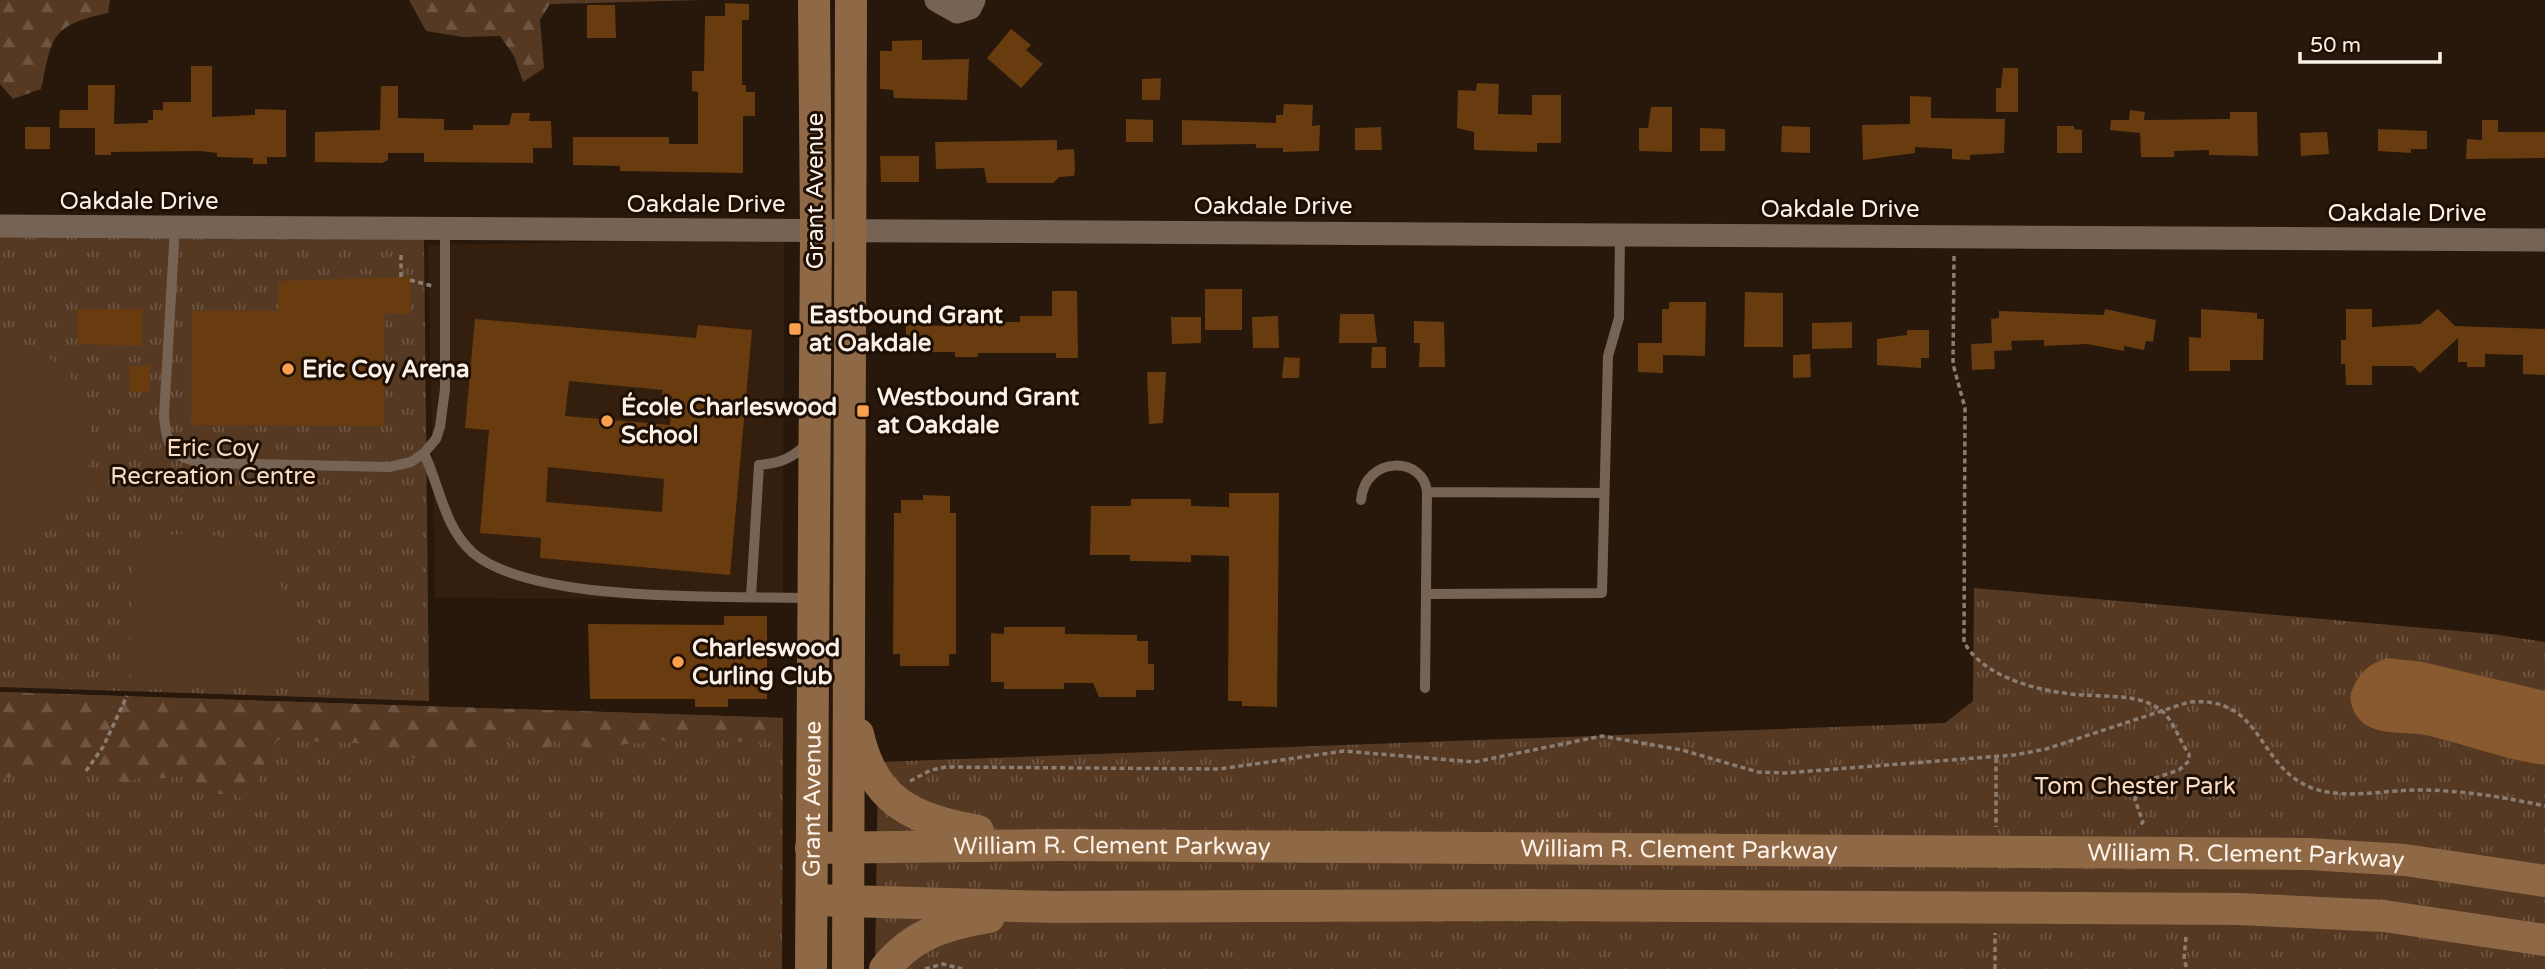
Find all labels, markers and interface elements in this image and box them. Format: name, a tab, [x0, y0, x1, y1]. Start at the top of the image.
scale bar	[2300, 21, 2440, 65]
text: 50 m	[2310, 33, 2361, 58]
street label: Grant Avenue	[801, 113, 830, 269]
street label: Oakdale Drive	[59, 187, 219, 216]
street label: Oakdale Drive	[626, 190, 786, 219]
street label: Oakdale Drive	[1193, 192, 1353, 221]
street label: Oakdale Drive	[1760, 195, 1920, 224]
street label: Oakdale Drive	[2327, 199, 2487, 228]
place label: Eastbound Grant at Oakdale	[809, 301, 1004, 358]
marker: Eastbound Grant at Oakdale	[787, 321, 803, 337]
place label: Eric Coy Arena	[302, 355, 469, 384]
marker: Eric Coy Arena	[280, 361, 296, 377]
place label: Westbound Grant at Oakdale	[877, 383, 1080, 440]
place label: École Charleswood School	[621, 392, 837, 450]
marker: Westbound Grant at Oakdale	[855, 403, 871, 419]
marker: École Charleswood School	[599, 413, 615, 429]
park label: Eric Coy Recreation Centre	[110, 434, 316, 491]
place label: Charleswood Curling Club	[692, 634, 840, 691]
marker: Charleswood Curling Club	[670, 654, 686, 670]
street label: Grant Avenue	[798, 721, 828, 877]
park label: Tom Chester Park	[2034, 772, 2236, 801]
street label: William R. Clement Parkway	[953, 831, 1271, 862]
street label: William R. Clement Parkway	[1520, 834, 1838, 866]
street label: William R. Clement Parkway	[2087, 838, 2405, 875]

